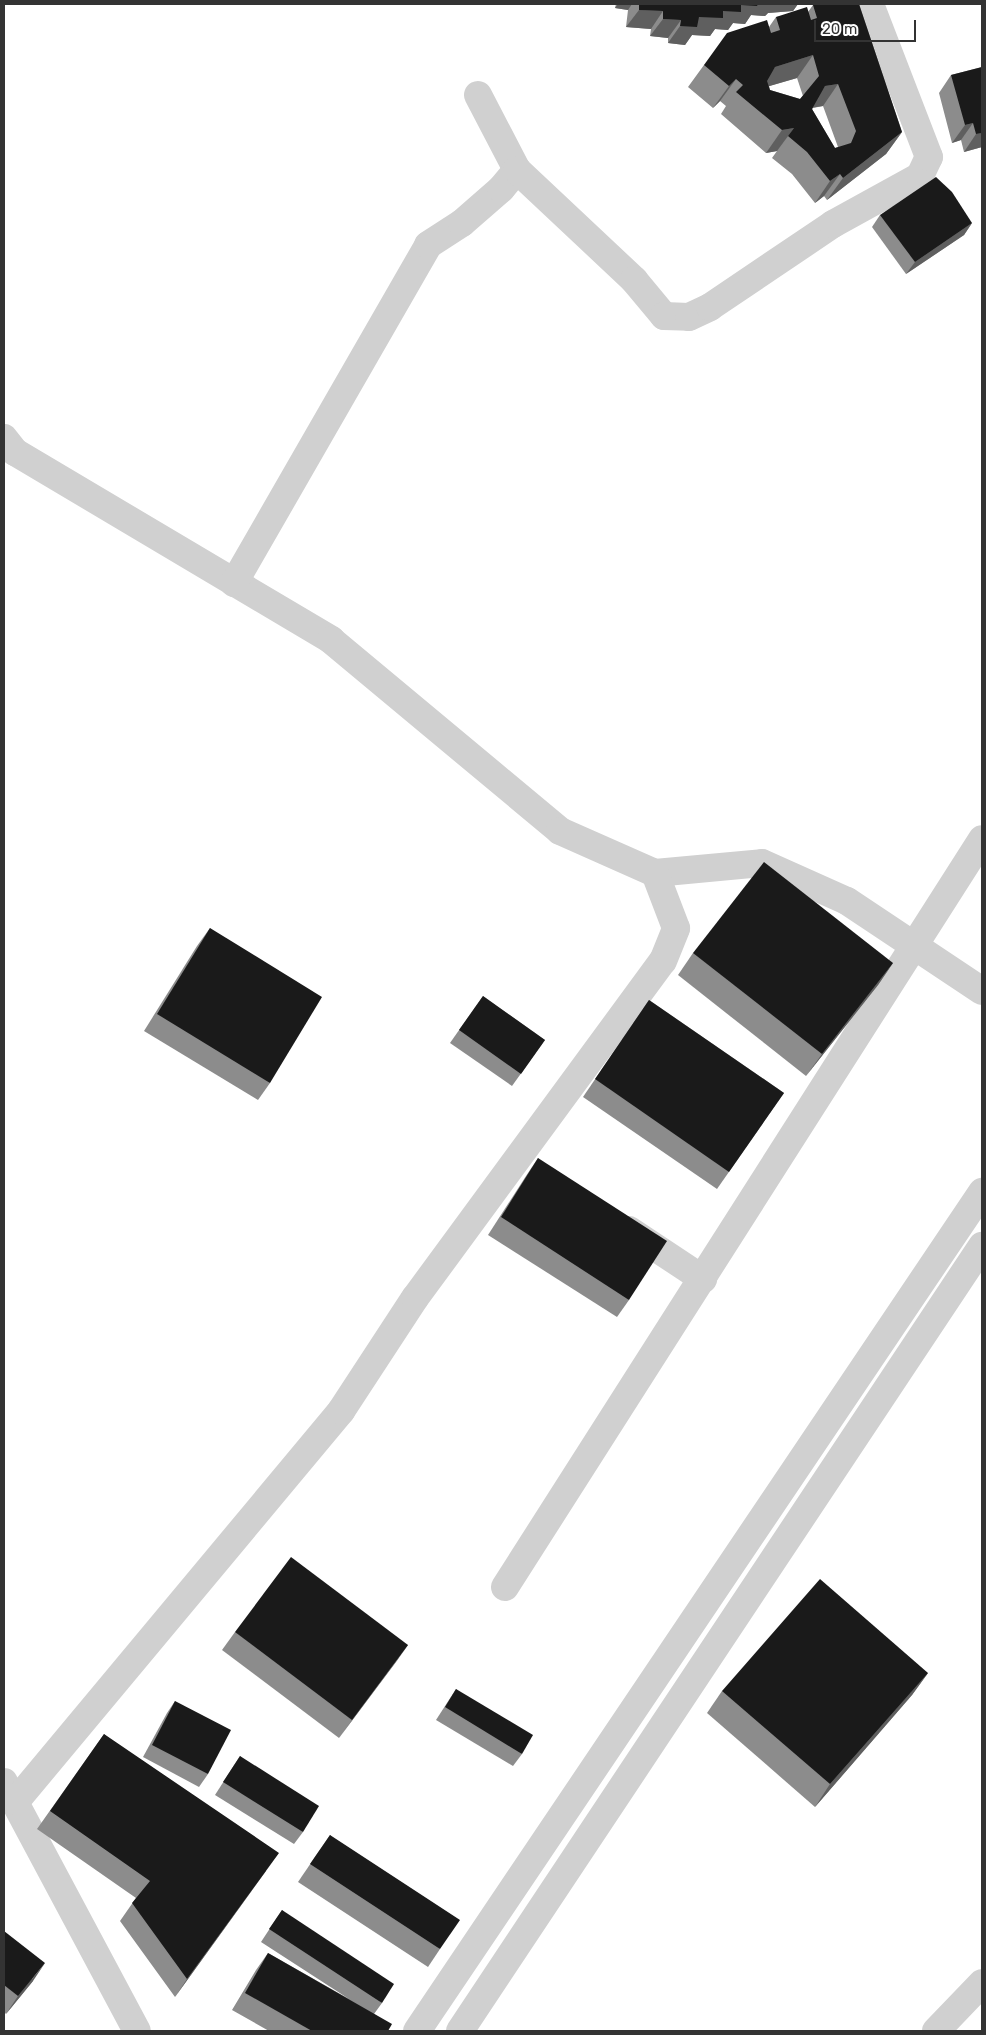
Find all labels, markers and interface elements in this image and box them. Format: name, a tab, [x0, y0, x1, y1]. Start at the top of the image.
scale bar	[816, 10, 918, 42]
text: 20 m	[822, 20, 857, 38]

